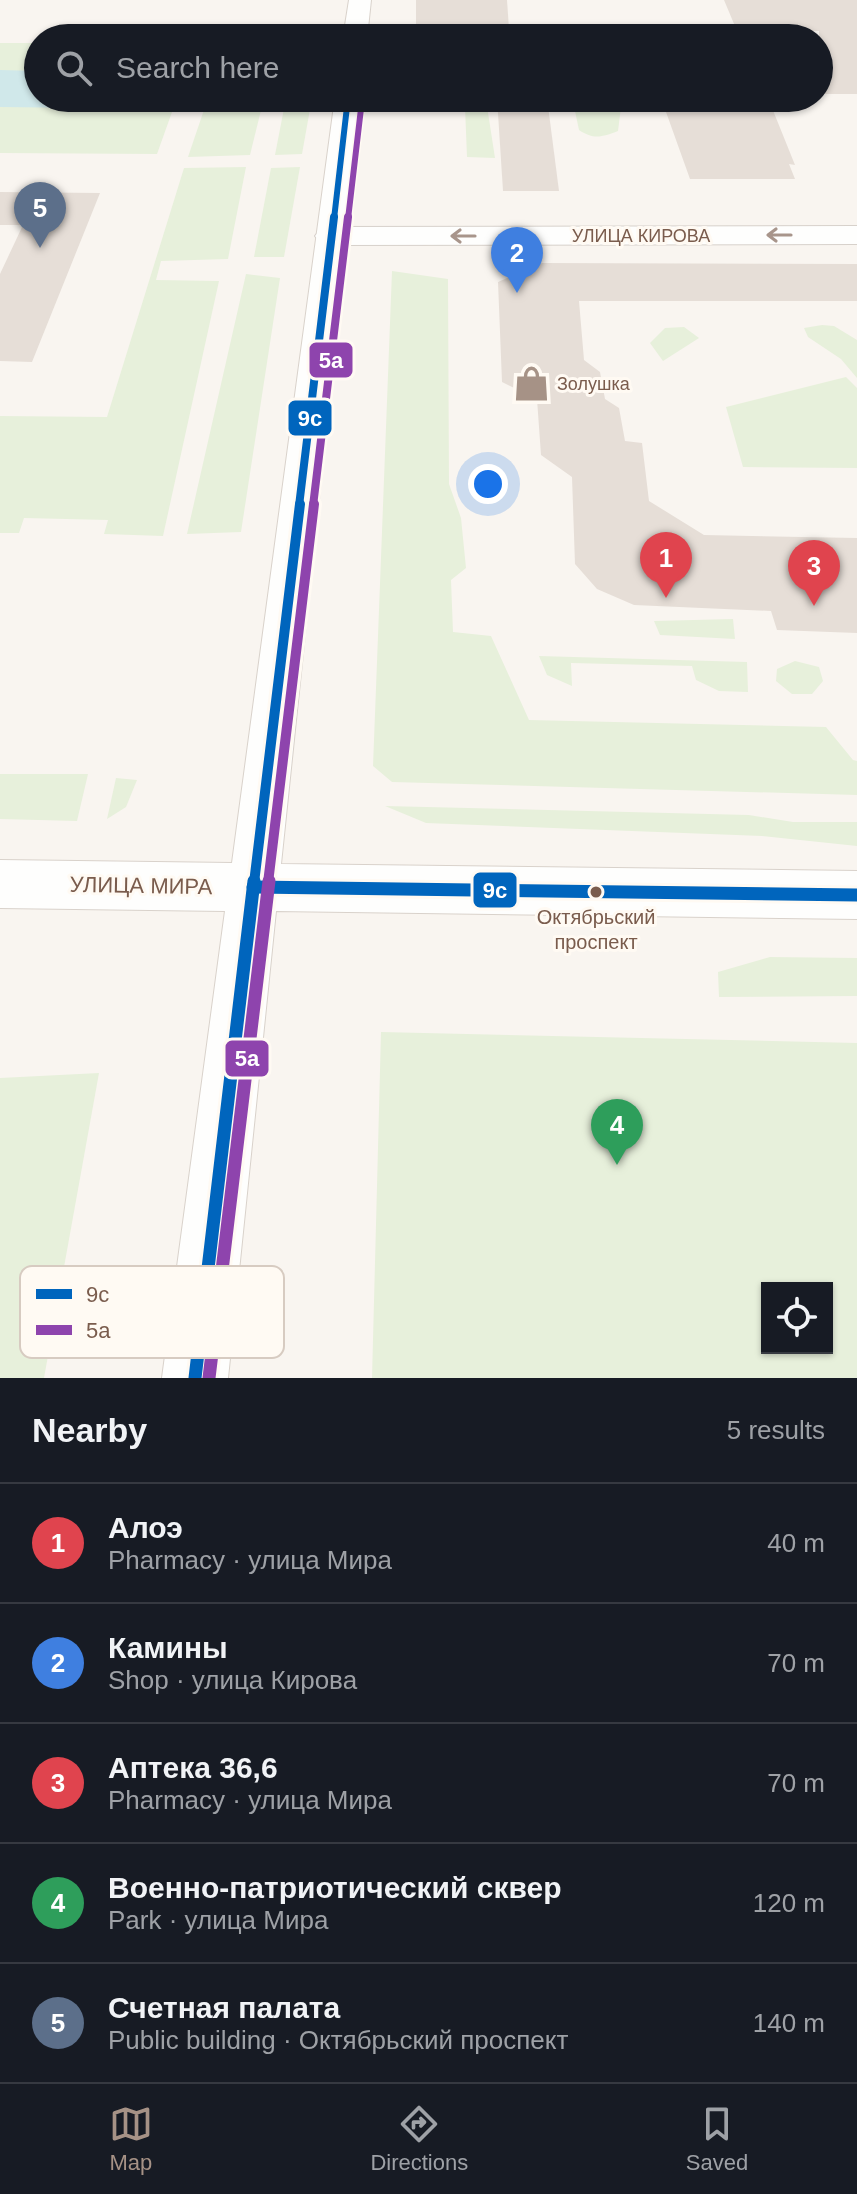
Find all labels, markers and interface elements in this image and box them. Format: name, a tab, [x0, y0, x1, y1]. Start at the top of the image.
search box	[24, 24, 833, 112]
icon: search	[52, 46, 96, 90]
text: Search here	[116, 51, 279, 84]
pin: 5	[14, 182, 66, 248]
street label: УЛИЦА КИРОВА	[572, 226, 710, 246]
pin: 2	[491, 227, 543, 293]
one-way arrow	[766, 227, 793, 243]
one-way arrow	[450, 229, 477, 244]
line badge: 5а	[308, 341, 354, 379]
text: 5а	[319, 348, 344, 373]
shop icon: Золушка	[512, 365, 550, 403]
place label: Золушка	[557, 374, 631, 394]
line badge: 9с	[287, 399, 333, 437]
text: 9с	[298, 406, 322, 431]
your location	[468, 464, 508, 504]
pin: 1	[640, 532, 692, 598]
pin: 3	[788, 540, 840, 606]
line badge: 9с	[472, 871, 518, 909]
street label: УЛИЦА МИРА	[69, 872, 213, 899]
text: 9с	[483, 878, 507, 903]
marker: Октябрьский проспект	[588, 884, 604, 900]
place label: Октябрьский проспект	[537, 906, 655, 953]
line badge: 5а	[224, 1039, 270, 1078]
text: 5а	[235, 1046, 260, 1071]
pin: 4	[591, 1099, 643, 1165]
legend	[20, 1266, 284, 1358]
text: 9с	[86, 1282, 109, 1307]
map controls	[761, 1282, 833, 1354]
button: locate	[761, 1282, 833, 1354]
text: 5а	[86, 1318, 111, 1343]
text: Nearby	[32, 1411, 147, 1449]
text: 5 results	[727, 1415, 825, 1445]
text: Алоэ	[108, 1511, 183, 1544]
text: 1	[51, 1528, 65, 1558]
text: 40 m	[767, 1528, 825, 1558]
text: Pharmacy · улица Мира	[108, 1545, 392, 1575]
text: Камины	[108, 1631, 228, 1664]
text: 2	[51, 1648, 65, 1678]
text: 70 m	[767, 1648, 825, 1678]
text: Shop · улица Кирова	[108, 1665, 357, 1695]
text: Аптека 36,6	[108, 1751, 278, 1784]
text: 3	[51, 1768, 65, 1798]
text: 70 m	[767, 1768, 825, 1798]
text: Pharmacy · улица Мира	[108, 1785, 392, 1815]
text: Военно-патриотический сквер	[108, 1871, 562, 1904]
text: 4	[51, 1888, 65, 1918]
text: 120 m	[753, 1888, 825, 1918]
text: Park · улица Мира	[108, 1905, 328, 1935]
text: Счетная палата	[108, 1991, 340, 2024]
text: 5	[51, 2008, 65, 2038]
text: 140 m	[753, 2008, 825, 2038]
text: Public building · Октябрьский проспект	[108, 2025, 568, 2055]
tab: Map	[109, 2102, 153, 2176]
tab: Directions	[370, 2102, 468, 2176]
tab: Saved	[686, 2102, 748, 2176]

